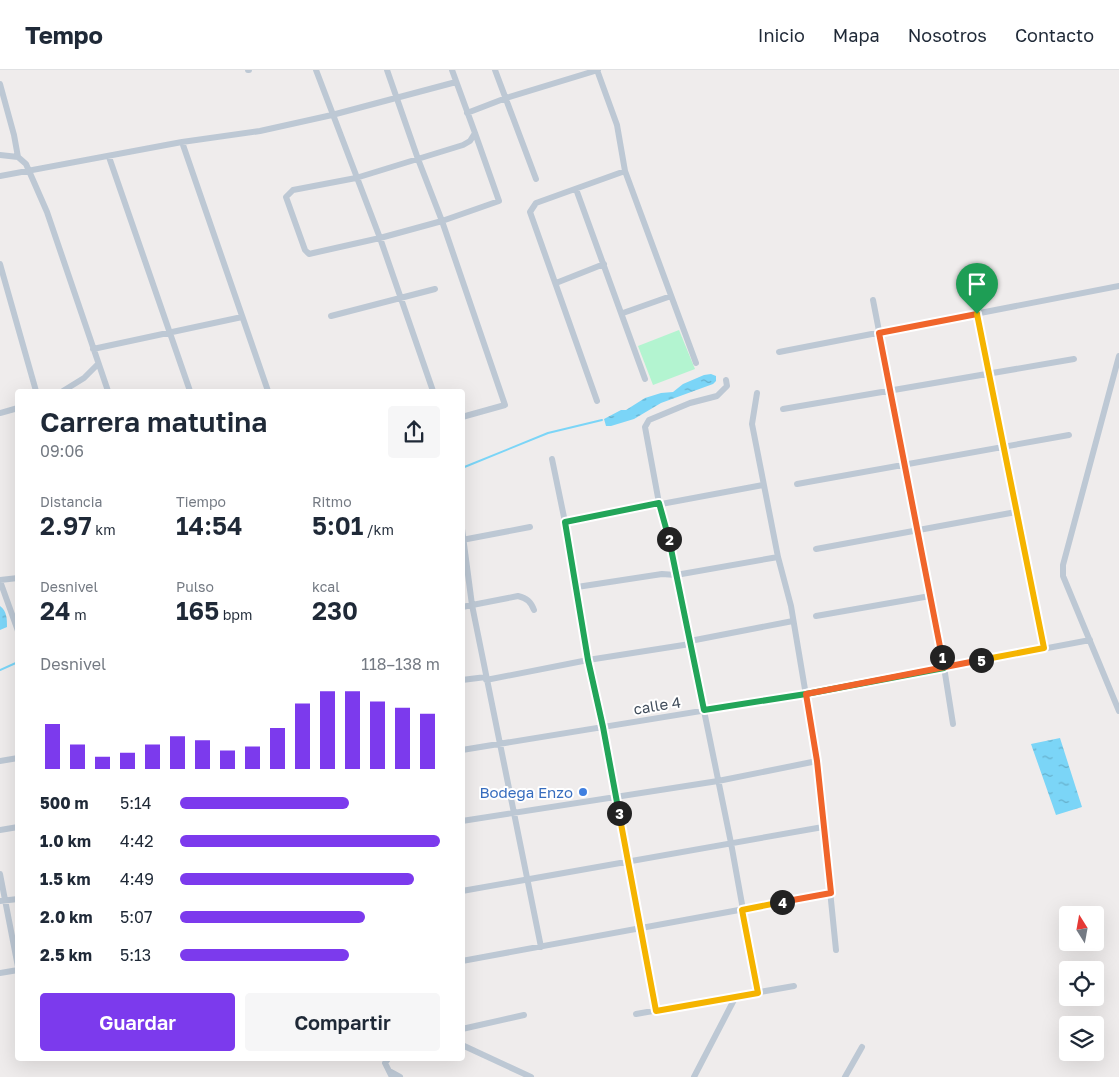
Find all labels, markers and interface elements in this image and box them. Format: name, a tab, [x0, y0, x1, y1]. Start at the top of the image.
text: Tempo	[25, 20, 103, 49]
text: Inicio	[758, 24, 805, 46]
text: Mapa	[833, 24, 880, 46]
text: Nosotros	[908, 24, 987, 46]
text: Contacto	[1015, 24, 1094, 46]
pin	[956, 263, 998, 314]
icon: arrive	[963, 270, 991, 298]
text: Carrera matutina	[40, 405, 267, 438]
button: share	[388, 406, 440, 458]
text: 09:06	[40, 441, 84, 461]
text: Distancia	[40, 493, 102, 510]
text: Tiempo	[176, 493, 226, 510]
text: Ritmo	[312, 493, 352, 510]
text: 2.97	[40, 510, 92, 541]
text: 14:54	[176, 510, 243, 541]
text: 5:01	[312, 510, 363, 541]
text: km	[92, 521, 116, 538]
text: /km	[363, 521, 394, 538]
pin: 2	[656, 526, 682, 552]
text: 2	[665, 531, 674, 548]
text: Desnivel	[40, 578, 98, 595]
text: Pulso	[176, 578, 214, 595]
text: kcal	[312, 578, 340, 595]
text: 24	[40, 595, 71, 626]
text: 165	[176, 595, 219, 626]
text: 230	[312, 595, 358, 626]
text: m	[71, 606, 87, 623]
text: bpm	[219, 606, 252, 623]
pin: 1	[930, 644, 954, 670]
pin: 5	[968, 648, 994, 672]
text: 1	[939, 649, 946, 666]
text: 5	[977, 652, 986, 669]
text: Desnivel	[40, 654, 106, 674]
text: 118–138 m	[361, 654, 440, 674]
street label: calle 4	[632, 692, 682, 718]
place label: Bodega Enzo	[480, 783, 573, 801]
marker: Bodega Enzo	[577, 786, 589, 798]
text: 500 m	[40, 793, 89, 813]
text: 5:14	[120, 793, 152, 813]
pin: 3	[606, 800, 632, 826]
text: 3	[615, 805, 624, 822]
text: 1.0 km	[40, 831, 91, 851]
text: 4:42	[120, 831, 154, 851]
text: 1.5 km	[40, 869, 90, 889]
text: 4:49	[120, 869, 154, 889]
pin: 4	[770, 890, 794, 914]
text: 4	[778, 894, 787, 911]
north arrow	[1059, 906, 1104, 951]
map controls	[1059, 906, 1104, 1061]
text: 2.0 km	[40, 907, 93, 927]
text: 5:07	[120, 907, 152, 927]
text: 2.5 km	[40, 945, 92, 965]
text: 5:13	[120, 945, 151, 965]
button: locate	[1059, 961, 1104, 1006]
button: Guardar	[40, 993, 235, 1051]
button: Compartir	[245, 993, 440, 1051]
button: layers	[1059, 1016, 1104, 1061]

